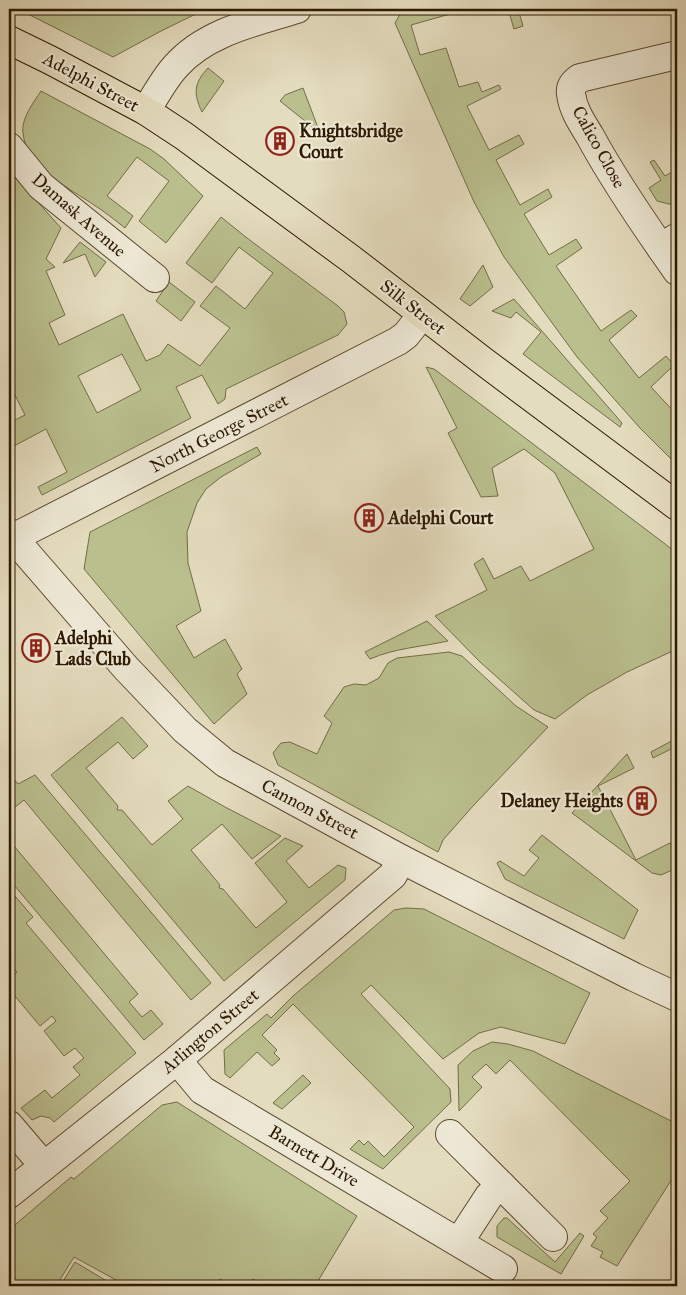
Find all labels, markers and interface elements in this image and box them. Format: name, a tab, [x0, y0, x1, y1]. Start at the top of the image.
street label: Adelphi Street	[38, 47, 143, 117]
street label: Calico Close	[567, 102, 631, 192]
place label: Knightsbridge Court	[299, 120, 403, 163]
building icon: Knightsbridge Court	[265, 126, 295, 156]
street label: Damask Avenue	[28, 168, 130, 262]
street label: Silk Street	[376, 275, 451, 340]
street label: North George Street	[146, 388, 293, 478]
building icon: Adelphi Court	[354, 503, 384, 533]
place label: Adelphi Court	[387, 507, 494, 530]
place label: Adelphi Lads Club	[54, 627, 131, 670]
building icon: Adelphi Lads Club	[21, 633, 51, 663]
street label: Cannon Street	[258, 774, 363, 844]
building icon: Delaney Heights	[627, 786, 657, 816]
place label: Delaney Heights	[500, 790, 623, 813]
street label: Arlington Street	[156, 983, 264, 1080]
street label: Barnett Drive	[265, 1120, 363, 1192]

